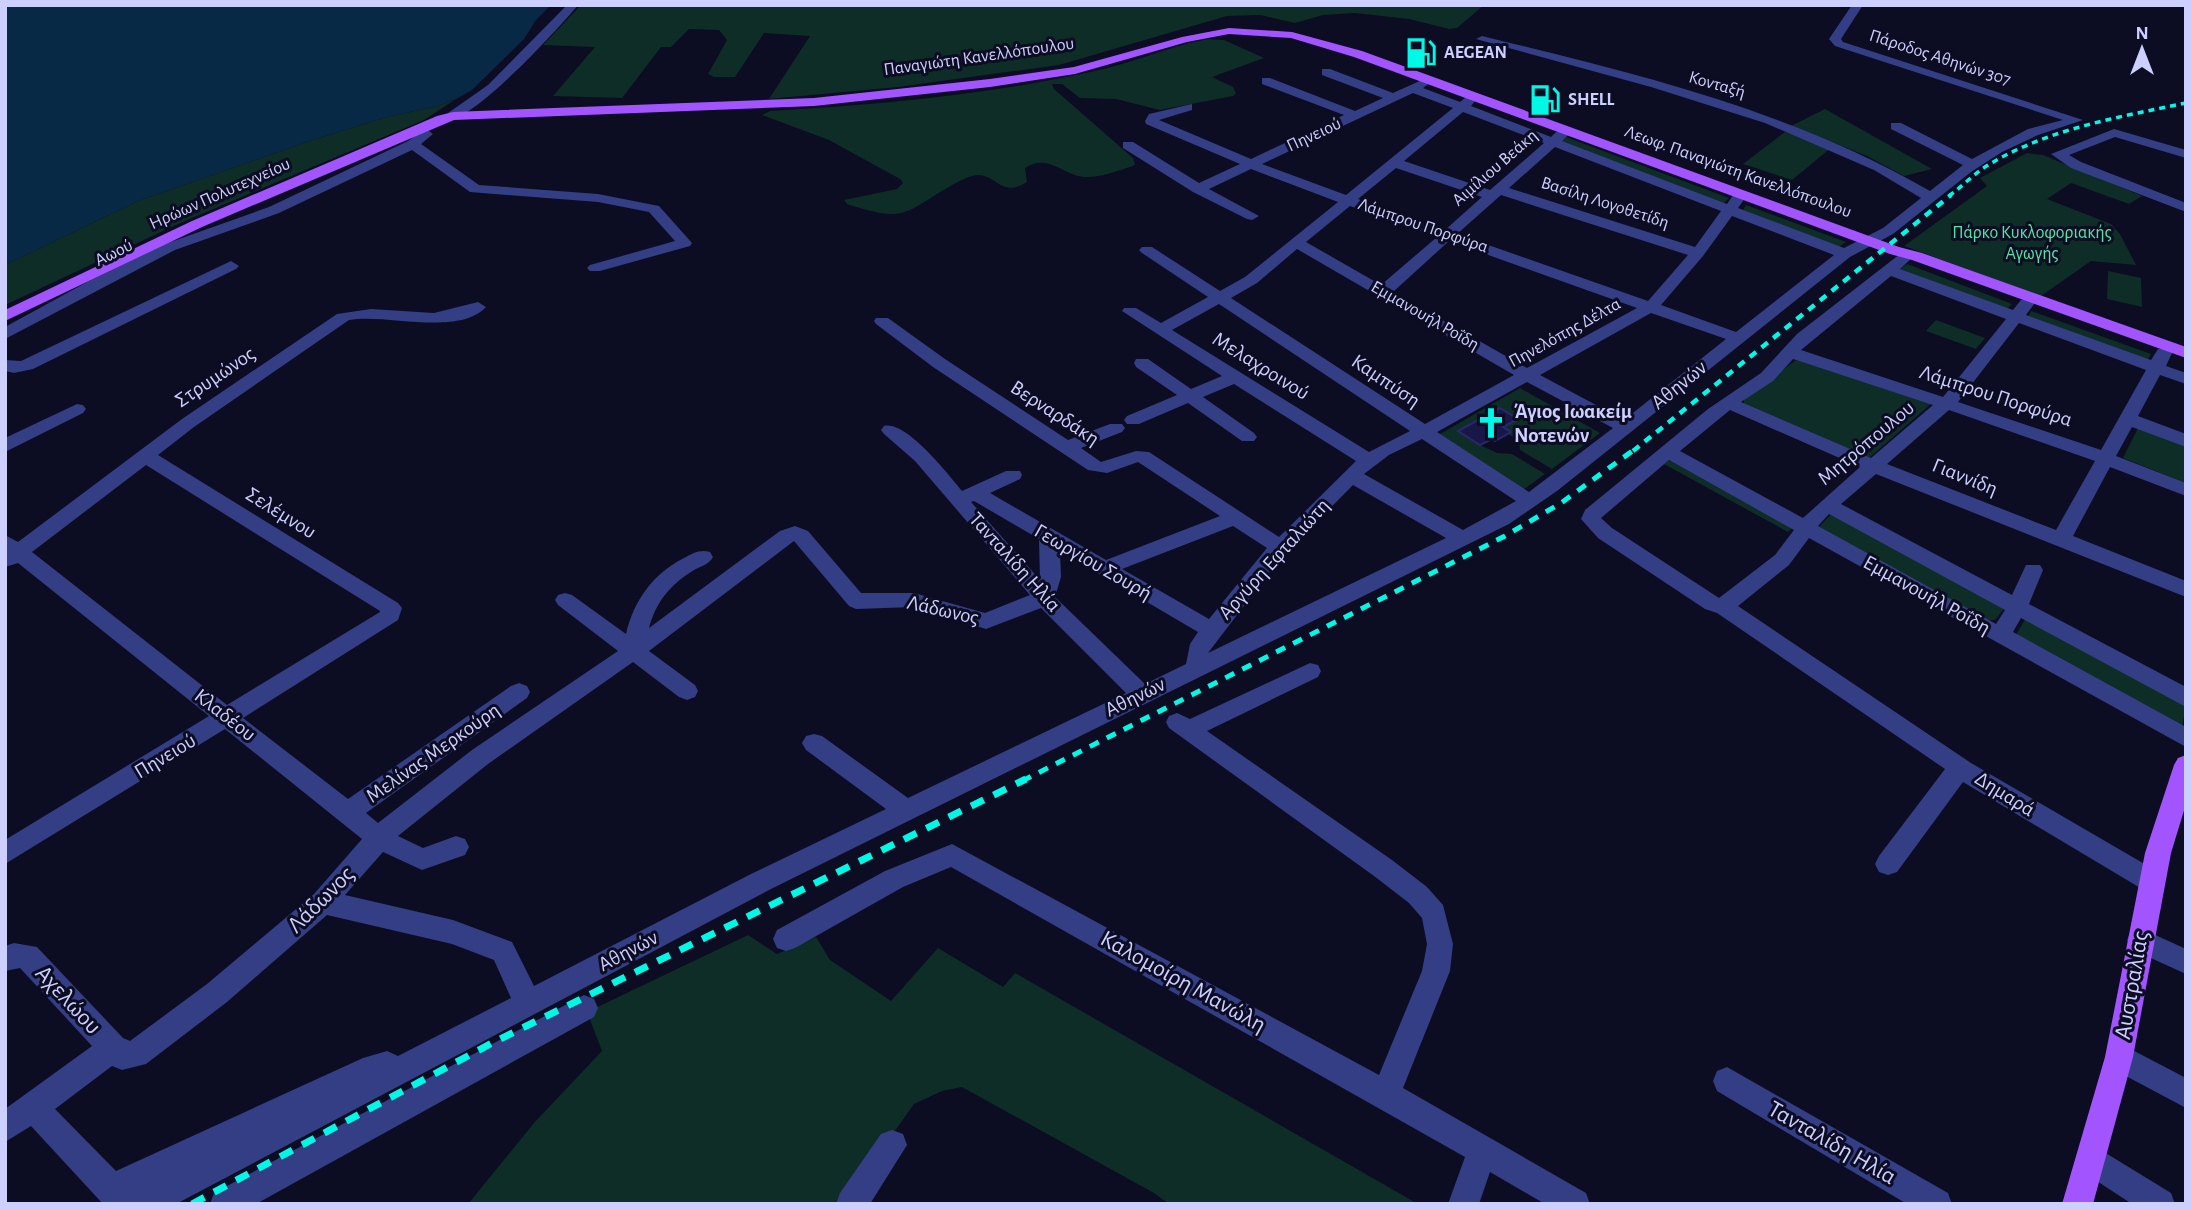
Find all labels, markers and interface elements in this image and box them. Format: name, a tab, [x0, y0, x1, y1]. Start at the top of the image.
north arrow	[2107, 14, 2177, 84]
text: N	[2135, 24, 2149, 43]
street label: Πάροδος Αθηνών 307	[1867, 27, 2013, 89]
street label: Παναγιώτη Κανελλόπουλου	[883, 35, 1075, 79]
fuel station icon: AEGEAN	[1404, 36, 1438, 70]
place label: AEGEAN	[1444, 44, 1507, 62]
street label: Κονταξή	[1687, 68, 1747, 102]
fuel station icon: SHELL	[1528, 83, 1562, 117]
place label: SHELL	[1568, 91, 1614, 109]
street label: Πηνειού	[1284, 115, 1344, 155]
street label: Λεωφ. Παναγιώτη Κανελλόπουλου	[1622, 123, 1854, 221]
street label: Αιμίλιου Βεάκη	[1448, 126, 1541, 210]
street label: Ηρώων Πολυτεχνείου	[147, 154, 293, 233]
street label: Βασίλη Λογοθετίδη	[1539, 173, 1671, 232]
street label: Λάμπρου Πορφύρα	[1356, 195, 1490, 257]
park label: Πάρκο Κυκλοφοριακής Αγωγής	[1952, 224, 2112, 263]
street label: Αωού	[92, 236, 136, 270]
street label: Εμμανουήλ Ροΐδη	[1368, 278, 1482, 354]
street label: Πηνελόπης Δέλτα	[1506, 295, 1624, 371]
street label: Μελαχροινού	[1209, 328, 1313, 404]
street label: Στρυμώνος	[171, 343, 259, 411]
street label: Καμπύση	[1348, 351, 1424, 411]
street label: Αθηνών	[1647, 356, 1711, 413]
street label: Λάμπρου Πορφύρα	[1917, 361, 2075, 431]
street label: Βερναρδάκη	[1007, 377, 1103, 449]
street label: Μητρόπουλου	[1814, 397, 1918, 489]
place label: Άγιος Ιωακείμ Νοτενών	[1514, 401, 1632, 446]
church icon: Άγιος Ιωακείμ Νοτενών	[1474, 406, 1508, 440]
street label: Γιαννίδη	[1929, 454, 2001, 500]
street label: Σελέμνου	[242, 483, 320, 543]
street label: Αργύρη Εφταλιώτη	[1214, 495, 1334, 623]
street label: Τανταλίδη Ηλία	[965, 508, 1065, 616]
street label: Γεωργίου Σουρή	[1031, 520, 1155, 604]
street label: Εμμανουήλ Ροΐδη	[1860, 551, 1994, 639]
street label: Λάδωνος	[905, 592, 981, 628]
street label: Αθηνών	[1101, 673, 1169, 721]
street label: Κλαδέου	[190, 685, 260, 745]
street label: Μελίνας Μερκούρη	[362, 699, 504, 807]
street label: Πηνειού	[131, 730, 199, 782]
street label: Δημαρά	[1971, 768, 2039, 820]
street label: Λάδωνος	[283, 862, 359, 938]
street label: Αθηνών	[595, 927, 662, 975]
street label: Καλομοίρη Μανώλη	[1096, 927, 1270, 1037]
street label: Αυστραλίας	[2111, 929, 2153, 1041]
street label: Αχελώου	[31, 961, 105, 1039]
street label: Τανταλίδη Ηλία	[1764, 1097, 1900, 1189]

